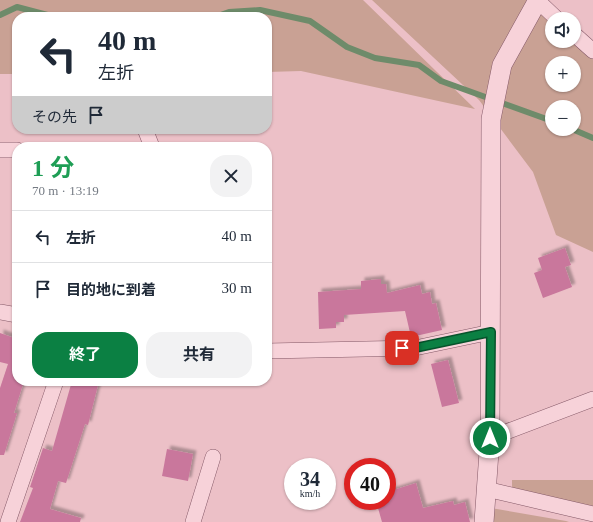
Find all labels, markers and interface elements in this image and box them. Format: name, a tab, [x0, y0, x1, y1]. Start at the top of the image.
map controls	[545, 12, 581, 136]
button: sound	[545, 12, 581, 48]
text: 40 m	[98, 25, 156, 56]
icon: left	[32, 28, 84, 80]
button: +	[545, 56, 581, 92]
text: 左折	[98, 63, 134, 83]
button: −	[545, 100, 581, 136]
icon: arrive	[85, 104, 107, 126]
text: その先	[32, 109, 77, 125]
text: 1 分	[32, 155, 74, 181]
button: close	[210, 155, 252, 197]
text: 70 m · 13:19	[32, 183, 99, 198]
icon: left	[32, 226, 54, 248]
text: 40 m	[222, 228, 252, 244]
text: 左折	[66, 230, 96, 246]
icon: arrive	[32, 278, 54, 300]
text: 30 m	[222, 280, 252, 296]
text: 目的地に到着	[66, 282, 156, 298]
pin	[385, 331, 419, 365]
button: 終了	[32, 332, 138, 378]
button: 共有	[146, 332, 252, 378]
icon: arrive	[391, 337, 413, 359]
position arrow	[469, 417, 511, 459]
speed limit sign: 40	[344, 458, 396, 510]
text: 34	[300, 468, 320, 490]
text: km/h	[300, 488, 320, 499]

